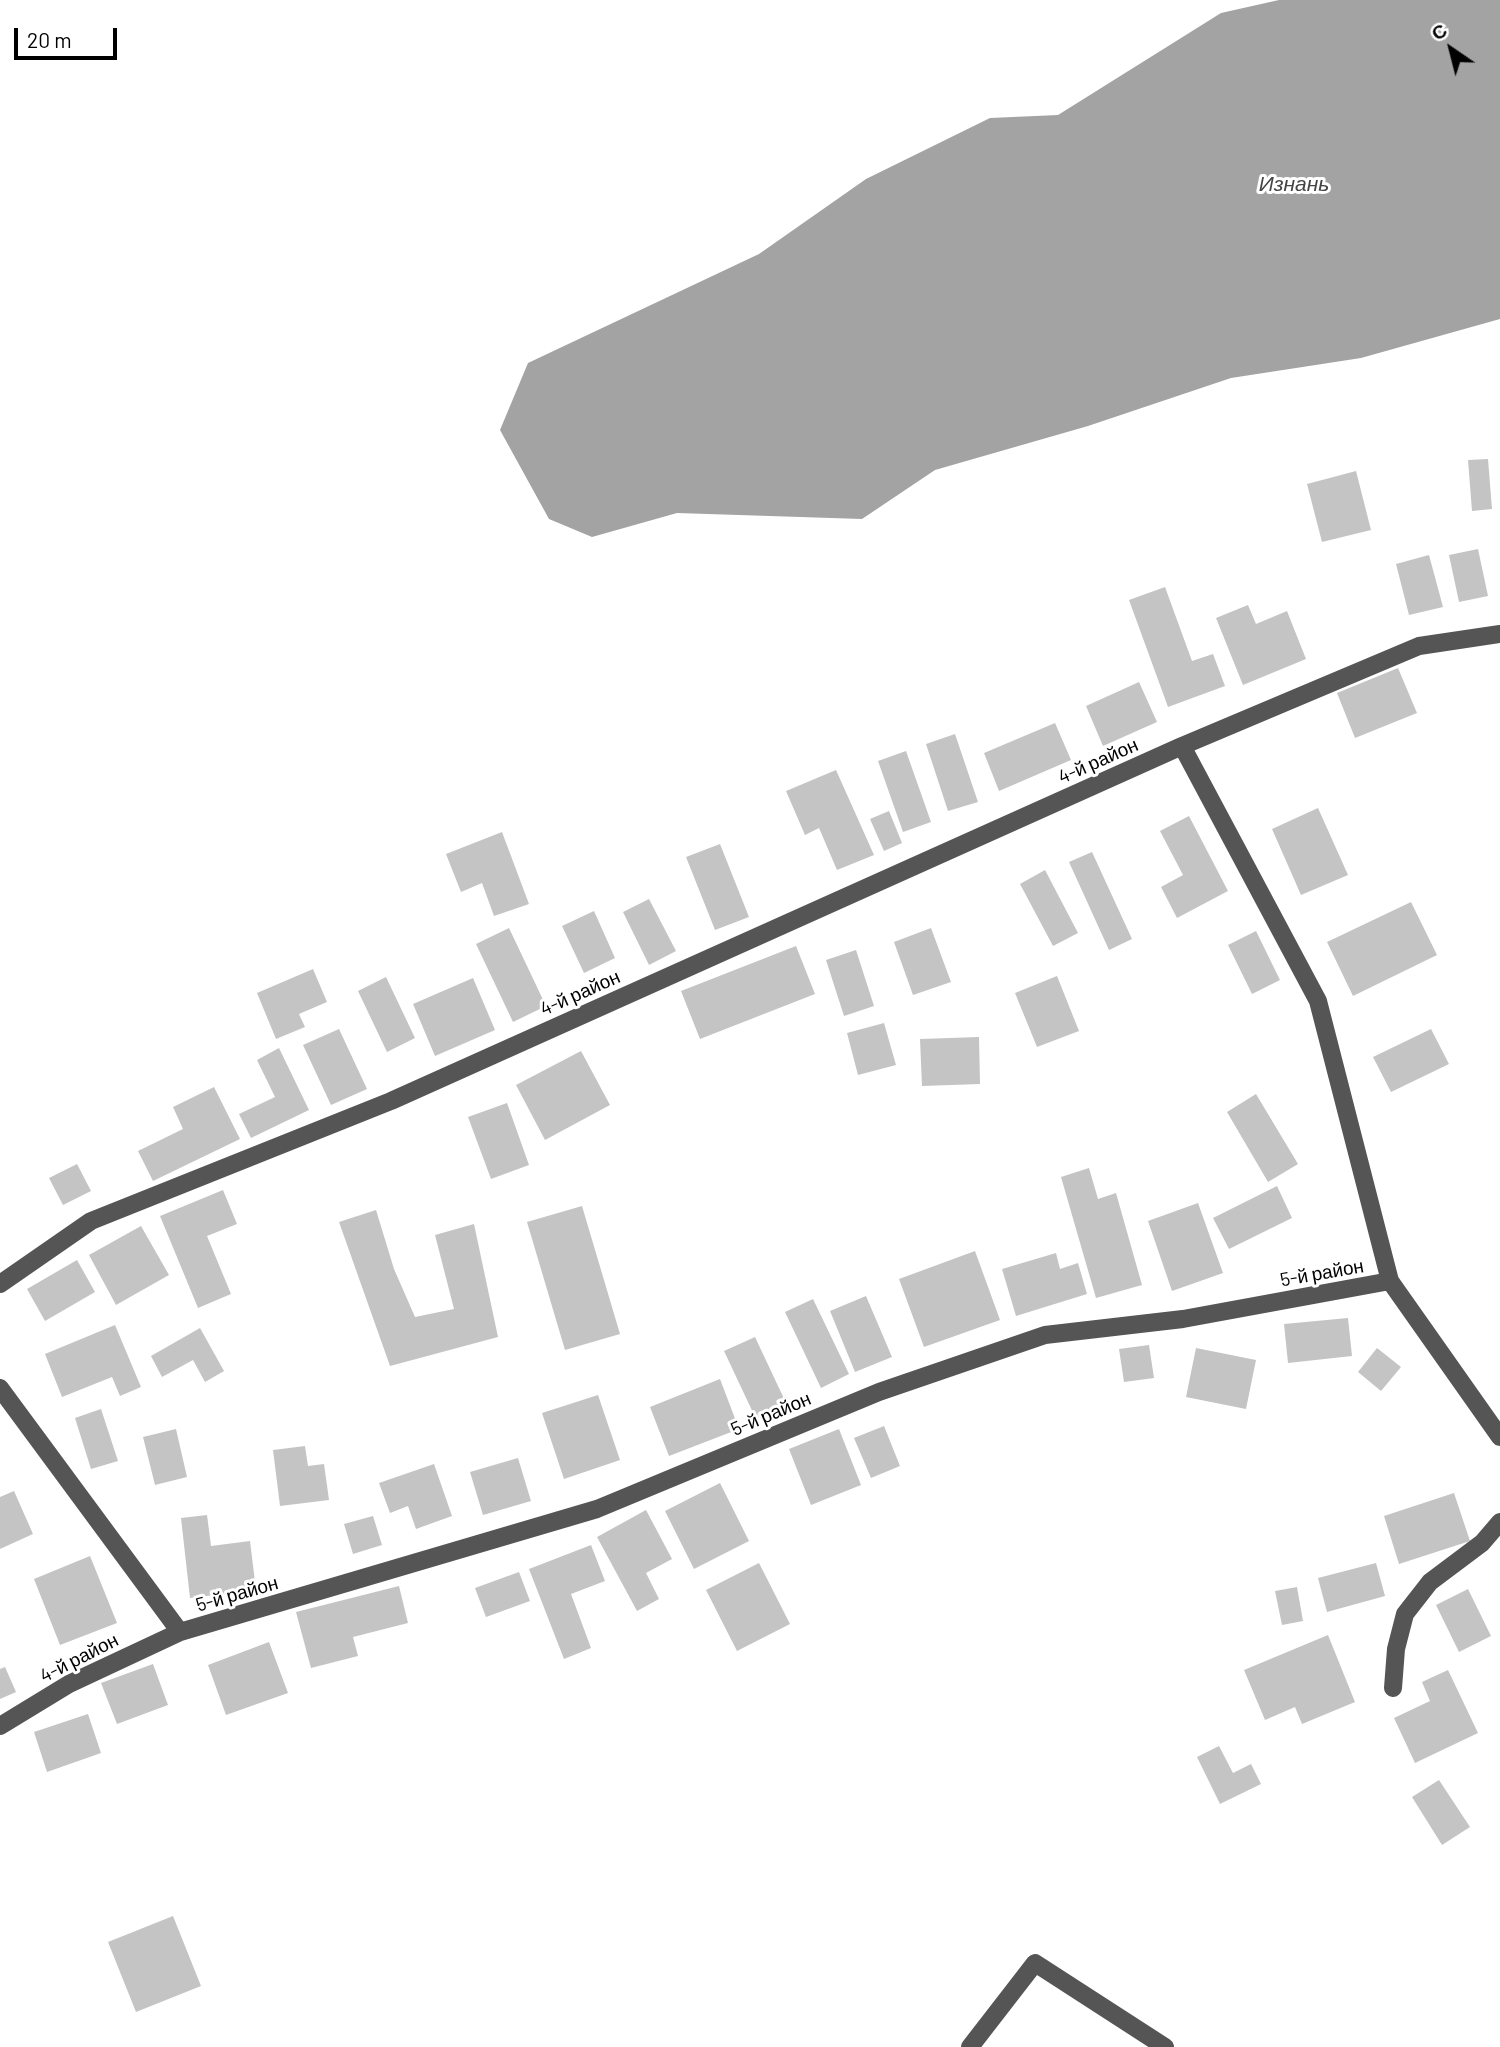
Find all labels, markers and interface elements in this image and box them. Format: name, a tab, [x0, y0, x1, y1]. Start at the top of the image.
scale bar	[18, 14, 121, 58]
north arrow	[1416, 14, 1486, 84]
text: С	[1426, 18, 1451, 45]
text: 20 m	[27, 27, 72, 52]
water label: Изнань	[1259, 171, 1329, 197]
street label: 4-й район	[1054, 733, 1142, 789]
street label: 4-й район	[536, 965, 624, 1021]
street label: 5-й район	[1278, 1254, 1366, 1292]
street label: 5-й район	[728, 1387, 814, 1441]
street label: 5-й район	[193, 1571, 281, 1617]
street label: 4-й район	[36, 1629, 122, 1687]

